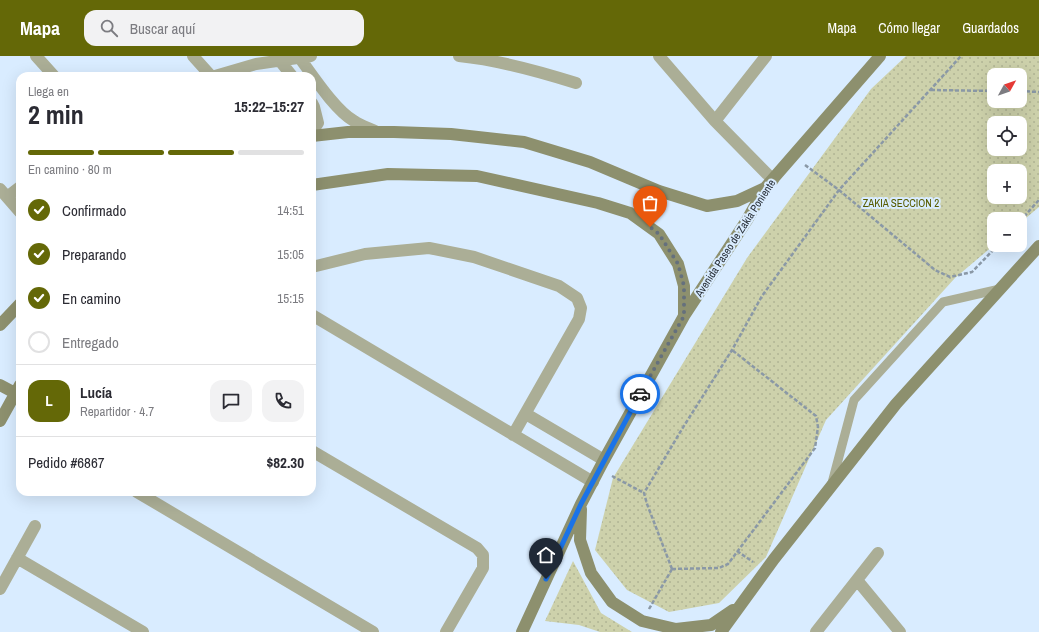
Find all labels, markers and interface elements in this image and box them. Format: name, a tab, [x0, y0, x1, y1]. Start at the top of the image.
search box	[84, 10, 364, 46]
text: Mapa	[20, 15, 60, 41]
icon: search	[98, 17, 120, 39]
text: Buscar aquí	[130, 18, 195, 39]
text: Mapa	[828, 19, 856, 37]
text: Cómo llegar	[878, 19, 940, 37]
text: Guardados	[962, 19, 1019, 37]
north arrow	[987, 68, 1027, 108]
map controls	[987, 68, 1027, 252]
text: Llega en	[28, 83, 69, 100]
text: 15:22–15:27	[234, 96, 304, 117]
text: 2 min	[28, 97, 84, 132]
button: locate	[987, 116, 1027, 156]
text: En camino · 80 m	[28, 161, 112, 178]
button: +	[987, 164, 1027, 204]
street label: Avenida Paseo de Zakia Poniente	[691, 177, 778, 300]
pin	[633, 186, 667, 227]
icon: bag	[639, 192, 661, 214]
park label: ZAKIA SECCION 2	[863, 196, 939, 210]
icon: check	[28, 199, 50, 221]
text: Confirmado	[62, 200, 126, 221]
text: 14:51	[277, 202, 304, 219]
button: −	[987, 212, 1027, 252]
icon: check	[28, 243, 50, 265]
text: Preparando	[62, 244, 126, 265]
text: 15:05	[277, 246, 304, 263]
icon: check	[28, 287, 50, 309]
text: En camino	[62, 288, 121, 309]
text: 15:15	[277, 290, 304, 307]
text: Entregado	[62, 332, 119, 353]
courier	[620, 374, 660, 414]
button: chat	[210, 380, 252, 422]
button: phone	[262, 380, 304, 422]
text: Lucía	[80, 382, 112, 403]
icon: car	[629, 383, 651, 405]
text: L	[45, 390, 53, 411]
text: Repartidor · 4.7	[80, 403, 154, 420]
text: Pedido #6867	[28, 452, 105, 473]
text: $82.30	[266, 452, 304, 473]
pin	[529, 538, 563, 579]
icon: home	[535, 544, 557, 566]

